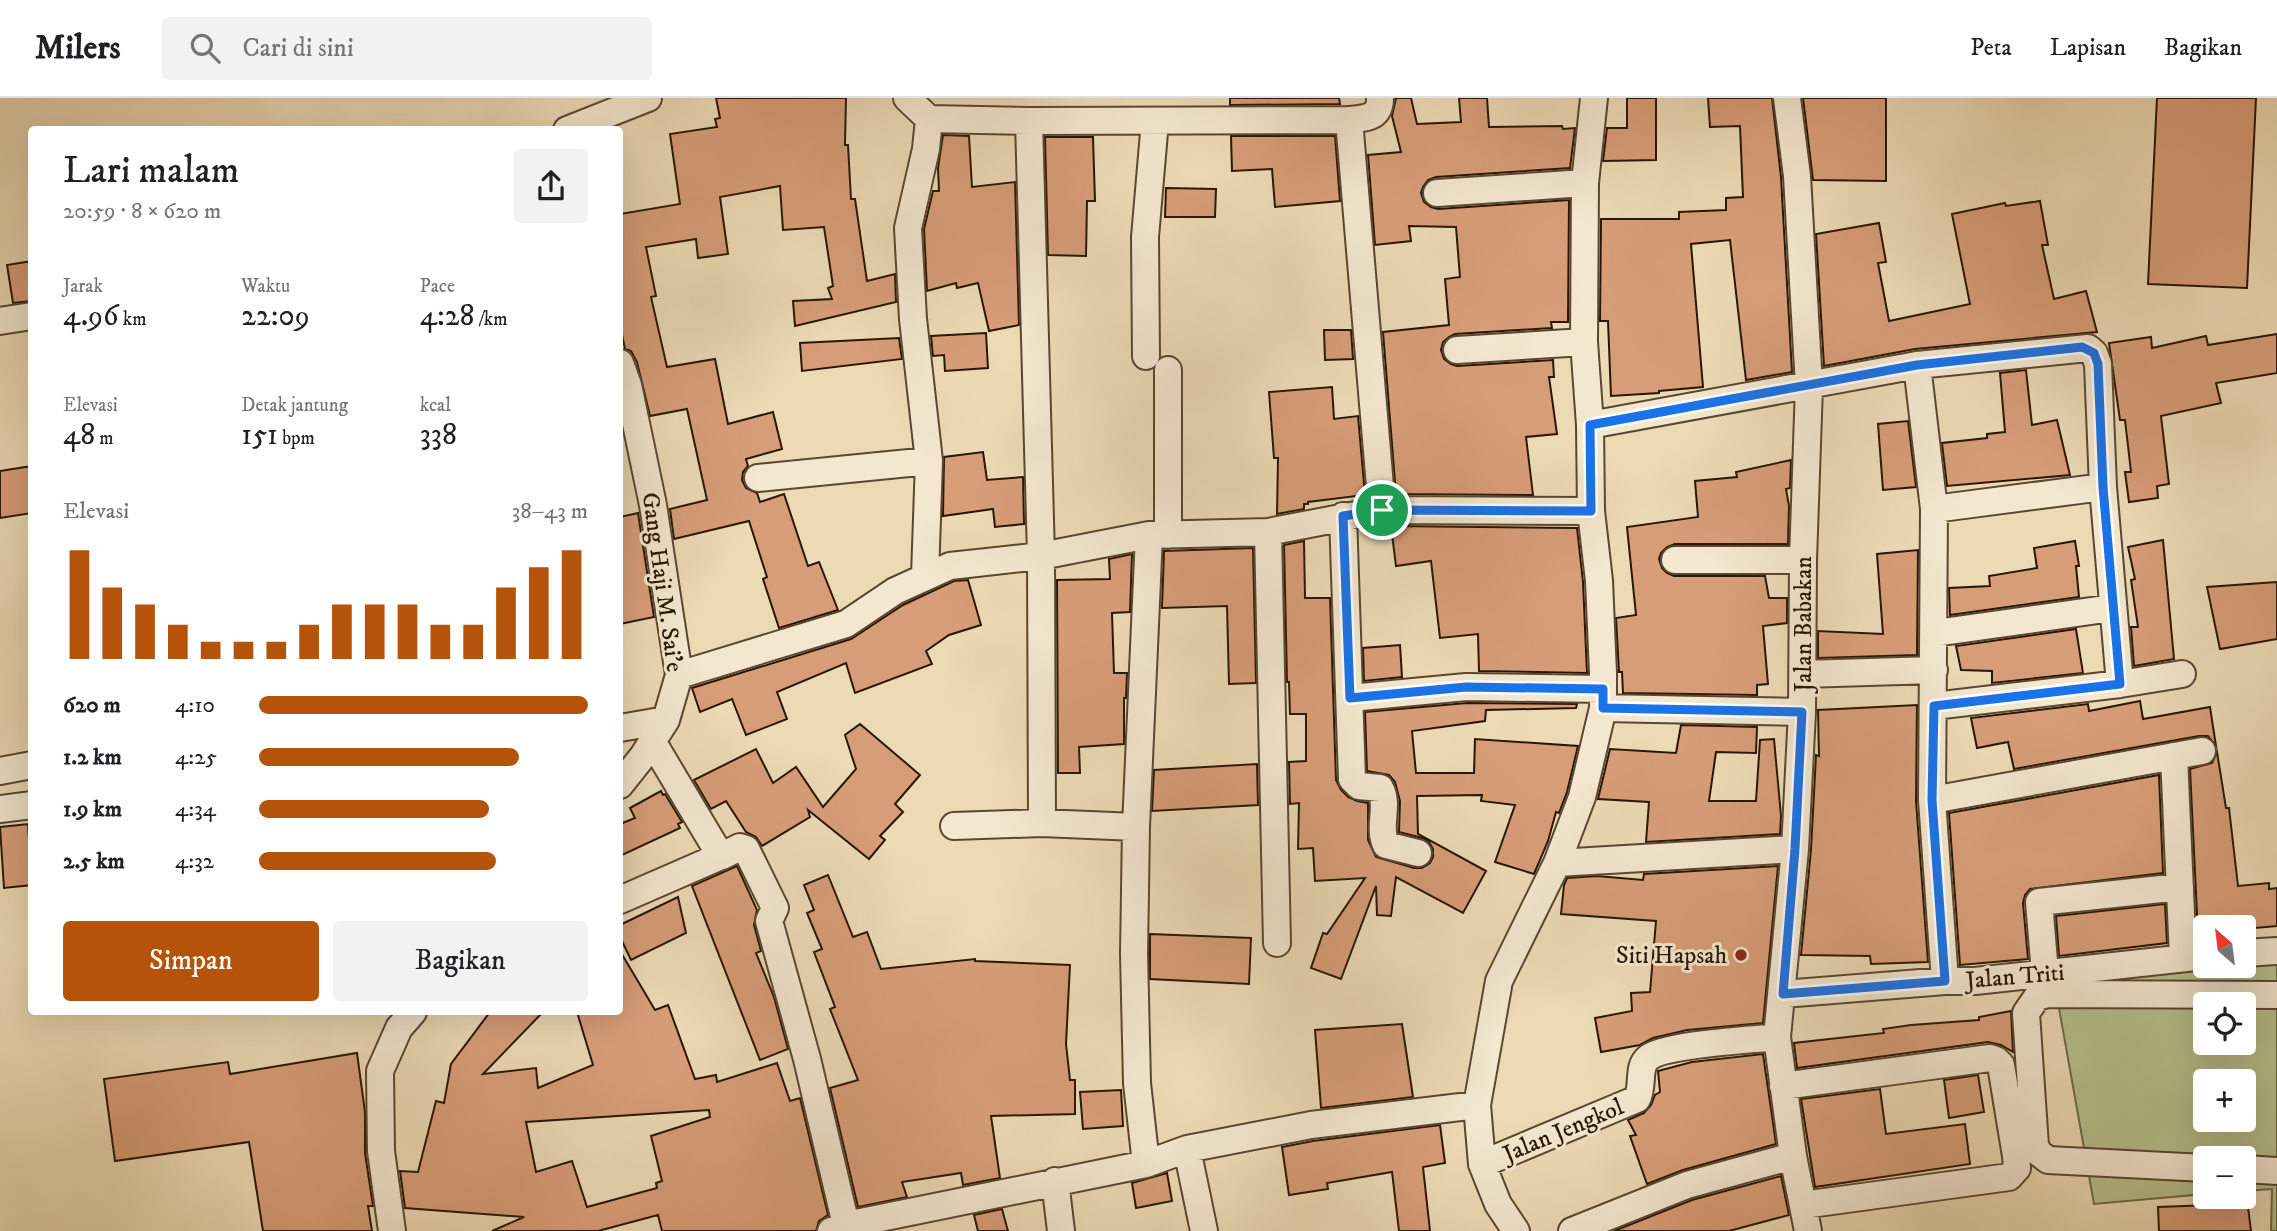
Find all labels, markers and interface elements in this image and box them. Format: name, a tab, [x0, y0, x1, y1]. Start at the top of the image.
search box	[162, 17, 652, 80]
text: Milers	[35, 28, 120, 69]
icon: search	[186, 29, 224, 67]
text: Cari di sini	[242, 32, 354, 65]
text: Peta	[1970, 33, 2012, 63]
text: Lapisan	[2050, 33, 2126, 63]
text: Bagikan	[2164, 33, 2242, 63]
text: Lari malam	[63, 147, 239, 195]
button: share	[514, 149, 588, 223]
text: 20:59 · 8 × 620 m	[63, 197, 221, 226]
text: Jarak	[63, 275, 103, 298]
text: Waktu	[241, 275, 290, 298]
text: Pace	[420, 275, 455, 298]
text: 4.96	[63, 298, 119, 335]
text: 22:09	[241, 298, 310, 335]
text: 4:28	[420, 298, 475, 335]
text: km	[119, 308, 146, 331]
text: /km	[475, 308, 507, 331]
text: Elevasi	[63, 394, 118, 417]
text: Detak jantung	[241, 394, 348, 417]
text: kcal	[420, 394, 451, 417]
text: 48	[63, 417, 95, 454]
text: 151	[241, 417, 278, 454]
text: 338	[420, 417, 457, 454]
text: m	[95, 427, 114, 450]
text: bpm	[278, 427, 315, 450]
pin	[1352, 480, 1412, 540]
street label: Gang Haji M. Sai'e	[635, 490, 689, 674]
icon: arrive	[1363, 491, 1401, 529]
text: Elevasi	[63, 497, 129, 526]
text: 38–43 m	[512, 497, 588, 526]
street label: Jalan Babakan	[1789, 556, 1819, 694]
text: 620 m	[63, 691, 121, 720]
text: 4:10	[175, 691, 215, 720]
text: 1.2 km	[63, 743, 122, 772]
text: 4:25	[175, 743, 217, 772]
text: 1.9 km	[63, 795, 122, 824]
text: 4:34	[175, 795, 216, 824]
text: 2.5 km	[63, 847, 125, 876]
text: 4:32	[175, 847, 214, 876]
north arrow	[2193, 915, 2256, 978]
map controls	[2193, 915, 2256, 1209]
button: Simpan	[63, 921, 319, 1001]
button: Bagikan	[333, 921, 588, 1001]
place label: Siti Hapsah	[1616, 941, 1727, 971]
marker: Siti Hapsah	[1733, 947, 1749, 963]
street label: Jalan Triti	[1962, 958, 2066, 996]
button: locate	[2193, 992, 2256, 1055]
button: +	[2193, 1069, 2256, 1132]
street label: Jalan Jengkol	[1497, 1092, 1629, 1171]
button: −	[2193, 1146, 2256, 1209]

